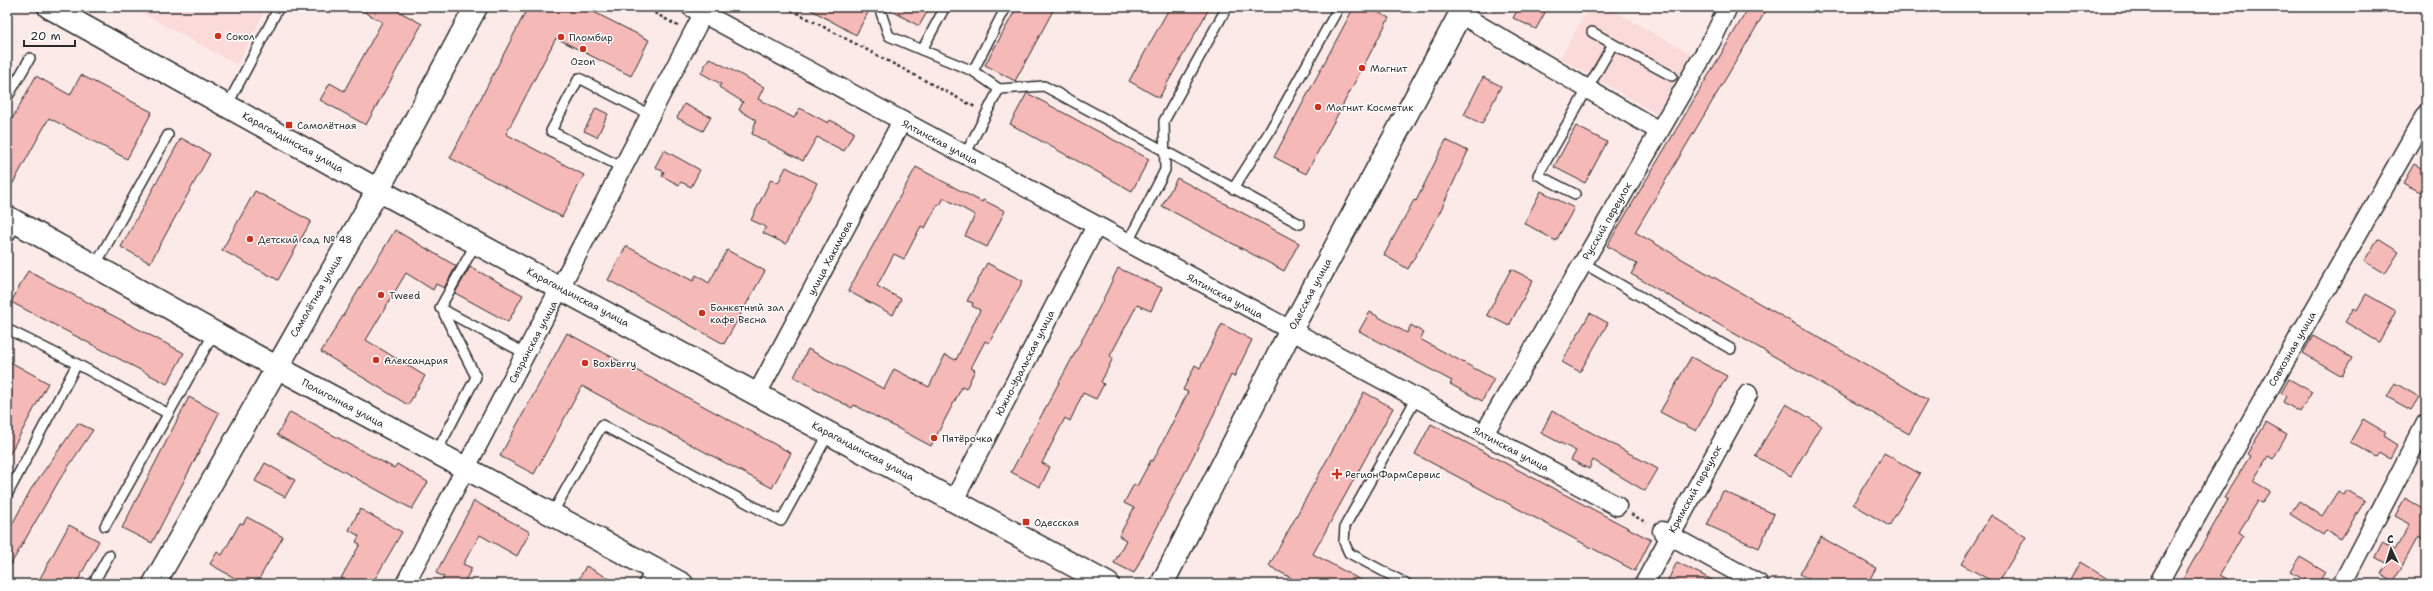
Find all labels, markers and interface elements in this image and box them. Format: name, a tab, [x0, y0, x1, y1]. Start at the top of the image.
scale bar	[24, 22, 75, 48]
text: 20 m	[30, 28, 61, 44]
place label: Сокол	[226, 30, 255, 43]
marker: Сокол	[213, 31, 223, 41]
place label: Пломбир	[569, 31, 613, 44]
marker: Пломбир	[556, 32, 566, 42]
marker: Ozon	[578, 44, 588, 54]
place label: Ozon	[571, 55, 595, 68]
place label: Магнит	[1370, 62, 1408, 75]
marker: Магнит	[1357, 63, 1367, 73]
place label: Магнит Косметик	[1326, 101, 1414, 114]
marker: Магнит Косметик	[1313, 102, 1323, 112]
street label: Карагандинская улица	[240, 109, 347, 176]
street label: Ялтинская улица	[900, 117, 981, 168]
place label: Самолётная	[297, 119, 356, 132]
marker: Самолётная	[284, 120, 294, 130]
street label: Русский переулок	[1579, 179, 1635, 262]
street label: улица Хакимова	[805, 218, 856, 298]
place label: Детский сад № 48	[258, 233, 352, 246]
marker: Детский сад № 48	[245, 234, 255, 244]
street label: Самолётная улица	[287, 252, 345, 340]
street label: Одесская улица	[1286, 255, 1335, 332]
street label: Карагандинская улица	[525, 264, 632, 330]
street label: Ялтинская улица	[1185, 271, 1266, 322]
place label: Tweed	[389, 289, 421, 302]
marker: Tweed	[376, 290, 386, 300]
street label: Сызранская улица	[506, 298, 561, 385]
place label: Банкетный зал кафе Весна	[710, 301, 785, 326]
street label: Южно-Уральская улица	[993, 307, 1058, 418]
marker: Банкетный зал кафе Весна	[697, 308, 707, 318]
street label: Совхозная улица	[2265, 308, 2319, 389]
place label: Александрия	[384, 354, 448, 367]
marker: Александрия	[371, 355, 381, 365]
place label: Boxberry	[593, 357, 636, 370]
marker: Boxberry	[580, 358, 590, 368]
street label: Полигонная улица	[299, 376, 387, 431]
street label: Карагандинская улица	[810, 418, 917, 484]
street label: Ялтинская улица	[1471, 424, 1552, 475]
place label: Пятёрочка	[942, 432, 993, 445]
marker: Пятёрочка	[929, 433, 939, 443]
street label: Крымский переулок	[1665, 442, 1725, 535]
place label: РегионФармСервис	[1345, 468, 1441, 481]
marker: РегионФармСервис	[1332, 469, 1342, 479]
place label: Одесская	[1034, 516, 1079, 529]
marker: Одесская	[1021, 517, 1031, 527]
north arrow	[2371, 529, 2411, 569]
text: С	[2386, 532, 2394, 547]

